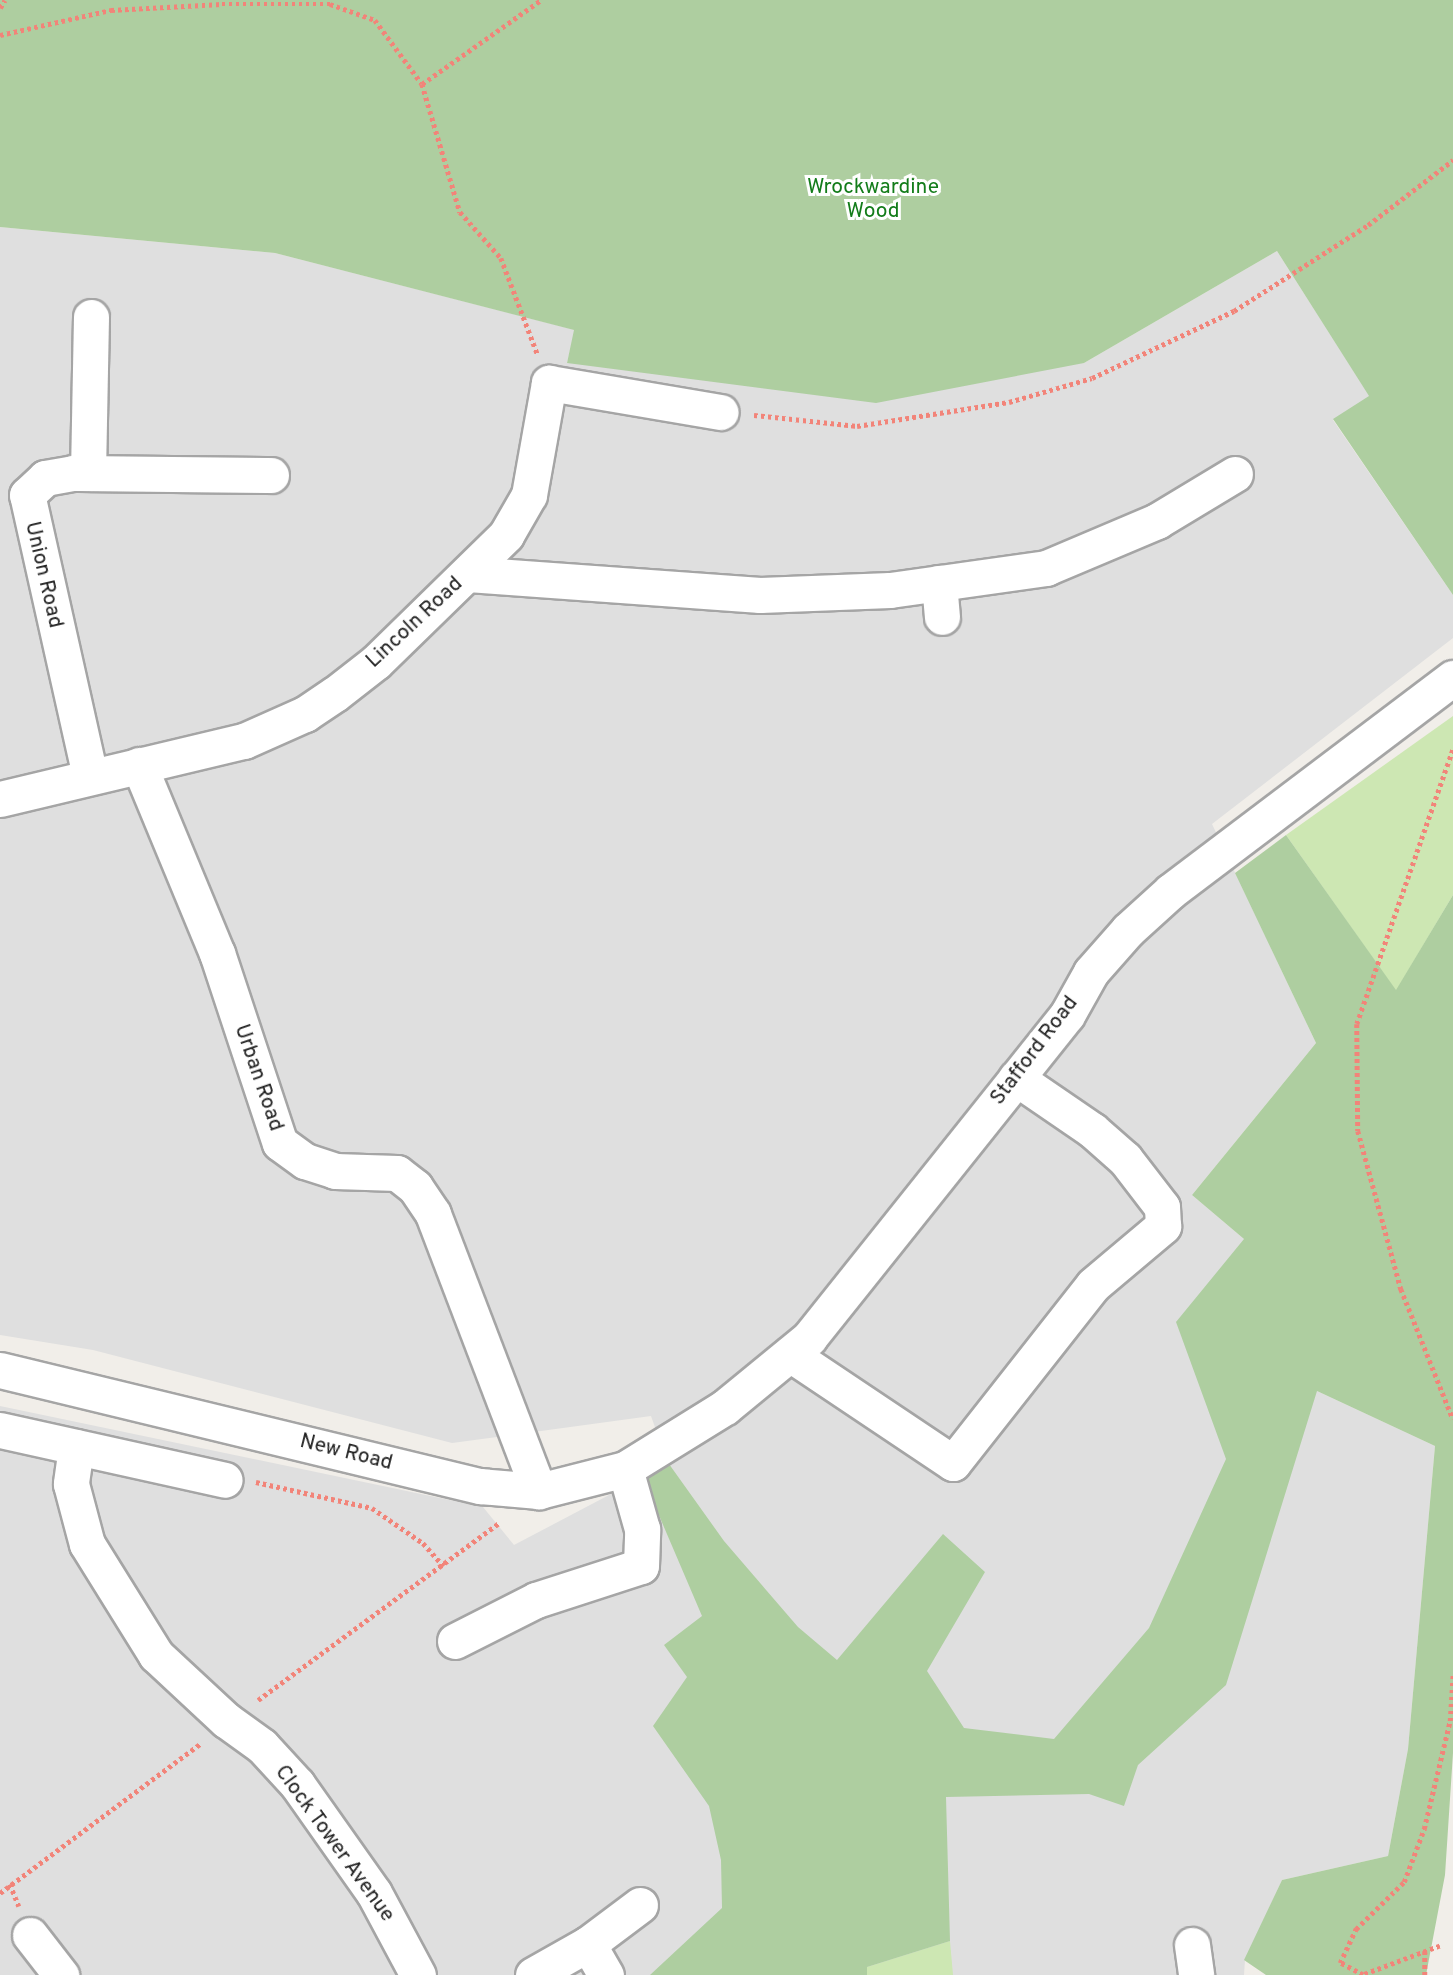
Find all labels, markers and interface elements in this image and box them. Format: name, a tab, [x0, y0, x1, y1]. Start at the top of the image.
park label: Wrockwardine Wood	[807, 175, 939, 225]
street label: Union Road	[19, 519, 67, 631]
street label: Lincoln Road	[362, 572, 468, 674]
street label: Stafford Road	[986, 992, 1084, 1110]
street label: Urban Road	[228, 1021, 288, 1135]
street label: New Road	[297, 1429, 395, 1477]
street label: Clock Tower Avenue	[268, 1760, 400, 1928]

